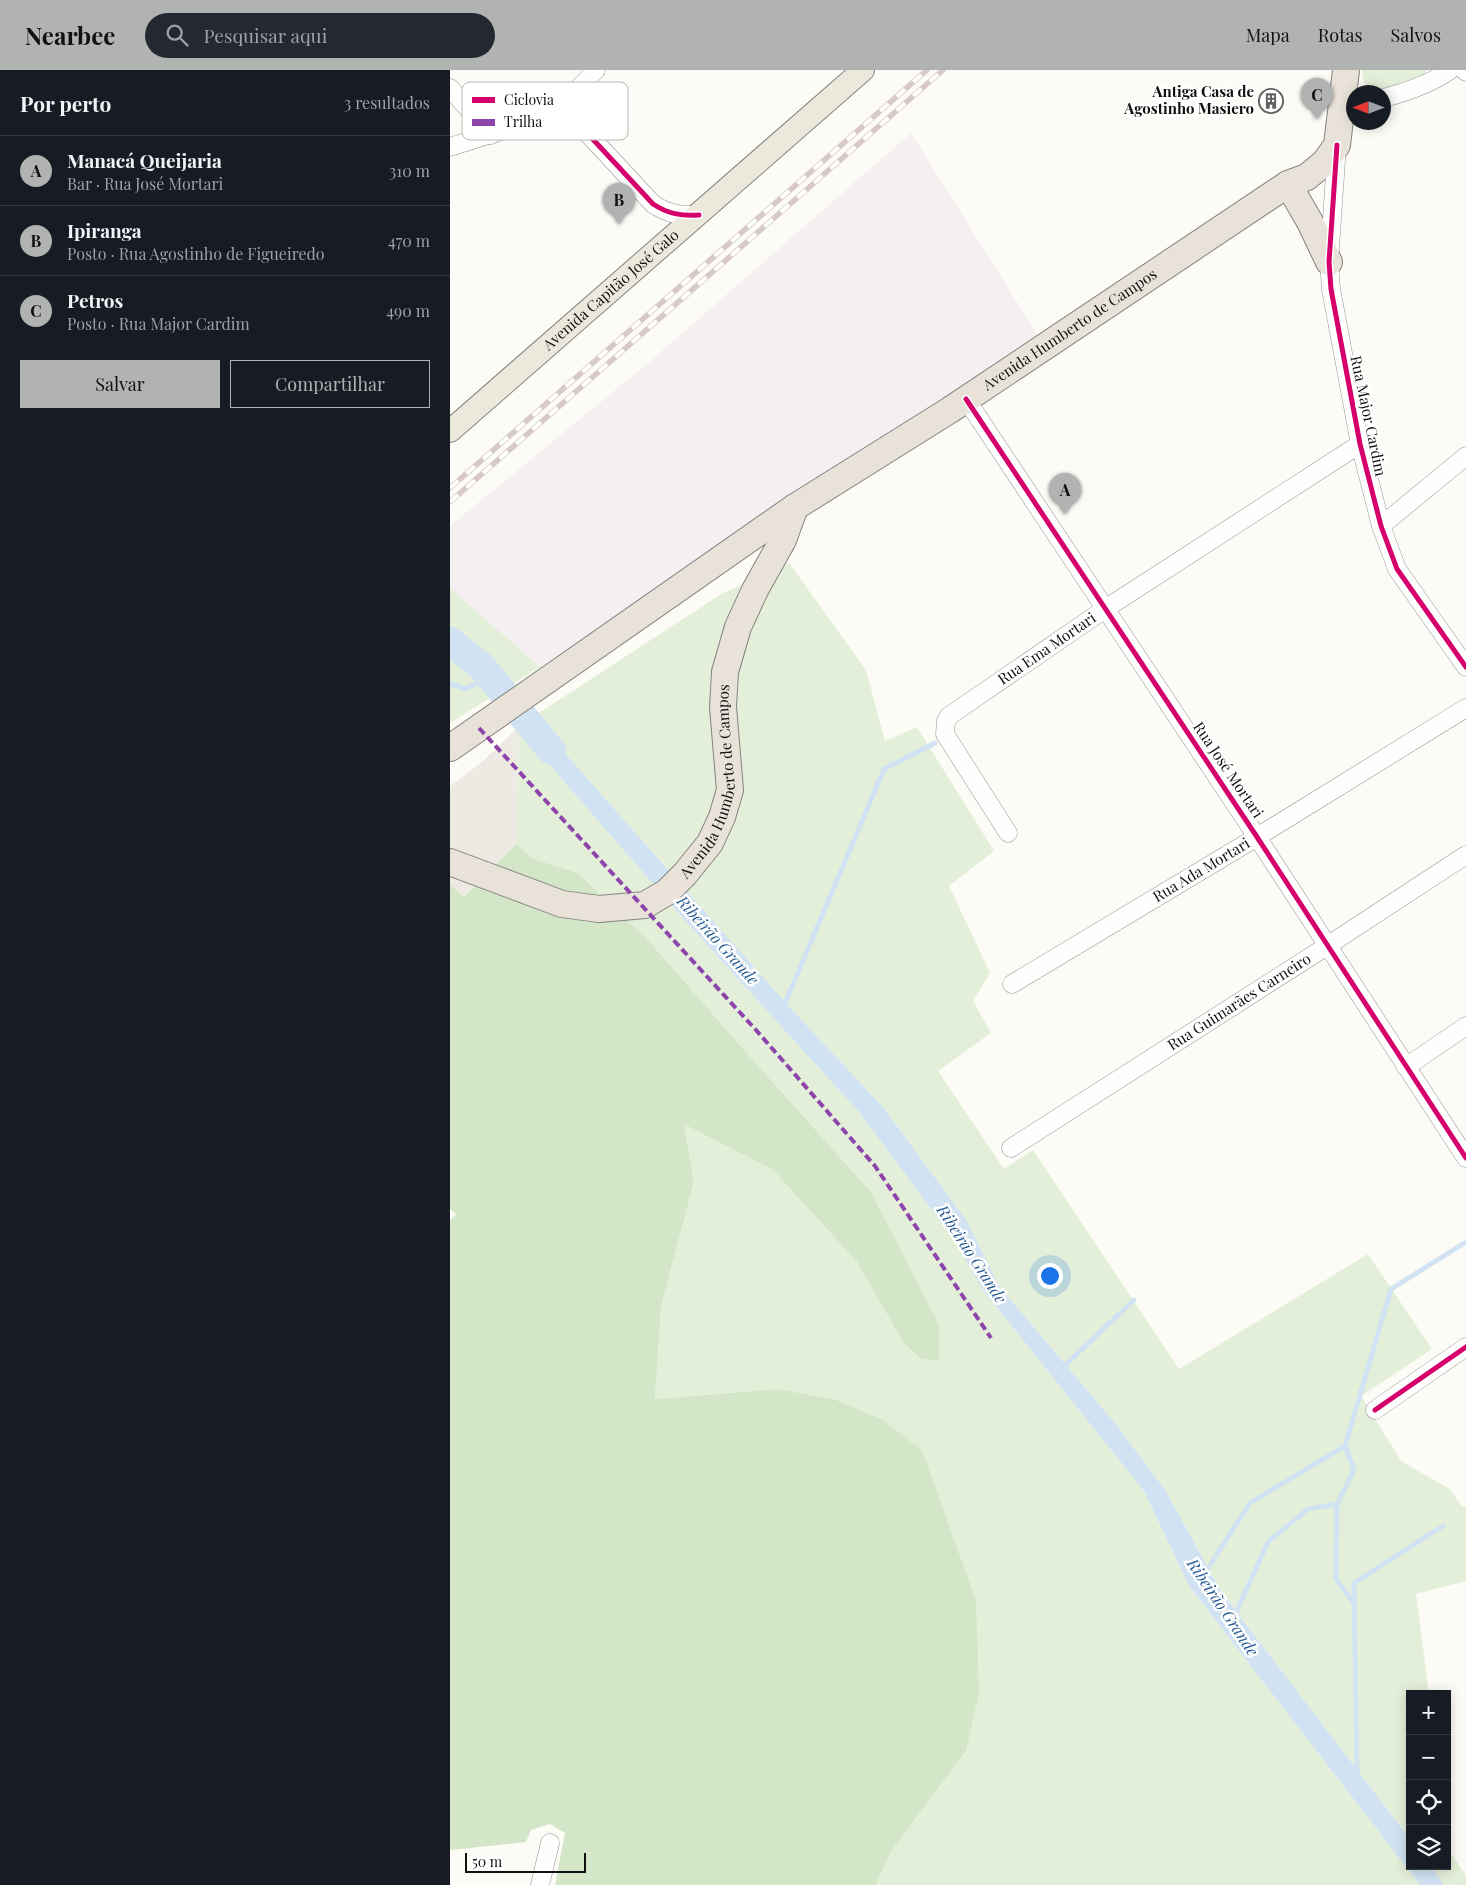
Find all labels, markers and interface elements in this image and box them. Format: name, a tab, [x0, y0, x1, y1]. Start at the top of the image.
search box	[145, 13, 495, 58]
text: Nearbee	[25, 19, 115, 51]
icon: search	[163, 21, 191, 49]
text: Pesquisar aqui	[203, 22, 327, 48]
text: Mapa	[1246, 23, 1290, 47]
text: Rotas	[1318, 23, 1363, 47]
text: Salvos	[1391, 23, 1441, 47]
pin: C	[1301, 78, 1333, 119]
place label: Antiga Casa de Agostinho Masiero	[1123, 81, 1254, 118]
legend	[462, 82, 628, 140]
north arrow	[1346, 85, 1391, 130]
building icon: Antiga Casa de Agostinho Masiero	[1258, 88, 1284, 114]
text: Por perto	[20, 89, 111, 117]
text: Ciclovia	[504, 90, 554, 109]
text: 3 resultados	[344, 92, 430, 113]
text: Trilha	[504, 112, 542, 131]
text: Manacá Queijaria	[67, 147, 222, 173]
text: A	[31, 160, 41, 181]
text: 310 m	[389, 160, 430, 181]
text: Bar · Rua José Mortari	[67, 173, 223, 194]
pin: B	[603, 183, 635, 224]
text: Ipiranga	[67, 217, 142, 243]
street label: Avenida Capitão José Galo	[537, 225, 683, 355]
text: B	[31, 230, 41, 251]
text: 470 m	[388, 230, 430, 251]
text: Posto · Rua Agostinho de Figueiredo	[67, 243, 325, 264]
street label: Avenida Humberto de Campos	[978, 264, 1160, 395]
text: Petros	[67, 287, 123, 313]
text: C	[30, 300, 42, 321]
text: 490 m	[386, 300, 430, 321]
text: Posto · Rua Major Cardim	[67, 313, 250, 334]
street label: Rua Major Cardim	[1346, 354, 1392, 479]
button: Salvar	[20, 360, 220, 408]
button: Compartilhar	[230, 360, 430, 408]
pin: A	[1049, 473, 1081, 514]
street label: Rua Ema Mortari	[993, 607, 1100, 689]
street label: Avenida Humberto de Campos	[674, 684, 739, 883]
street label: Rua José Mortari	[1189, 717, 1269, 822]
street label: Rua Ada Mortari	[1149, 832, 1254, 906]
water label: Ribeirão Grande	[672, 890, 764, 989]
street label: Rua Guimarães Carneiro	[1163, 948, 1314, 1054]
water label: Ribeirão Grande	[932, 1200, 1012, 1307]
your location	[1037, 1263, 1063, 1289]
water label: Ribeirão Grande	[1182, 1553, 1264, 1660]
map controls	[1406, 1690, 1451, 1870]
button: +	[1406, 1690, 1451, 1735]
button: −	[1406, 1735, 1451, 1780]
button: locate	[1406, 1780, 1451, 1825]
button: layers	[1406, 1825, 1451, 1870]
scale bar	[465, 1850, 586, 1873]
text: 50 m	[472, 1852, 502, 1871]

